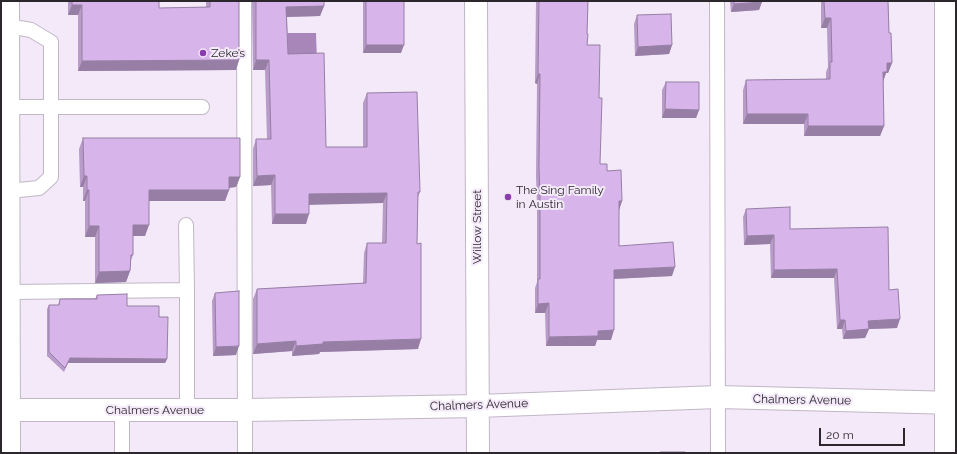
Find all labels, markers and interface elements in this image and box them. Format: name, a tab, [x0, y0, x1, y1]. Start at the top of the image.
place label: Zeke’s	[211, 46, 245, 60]
marker: Zeke’s	[198, 48, 208, 58]
place label: The Sing Family in Austin	[516, 183, 604, 211]
street label: Willow Street	[470, 190, 484, 264]
marker: The Sing Family in Austin	[503, 192, 513, 202]
street label: Chalmers Avenue	[753, 392, 851, 408]
street label: Chalmers Avenue	[430, 396, 528, 414]
street label: Chalmers Avenue	[106, 403, 204, 417]
scale bar	[821, 420, 907, 446]
text: 20 m	[826, 428, 854, 442]

